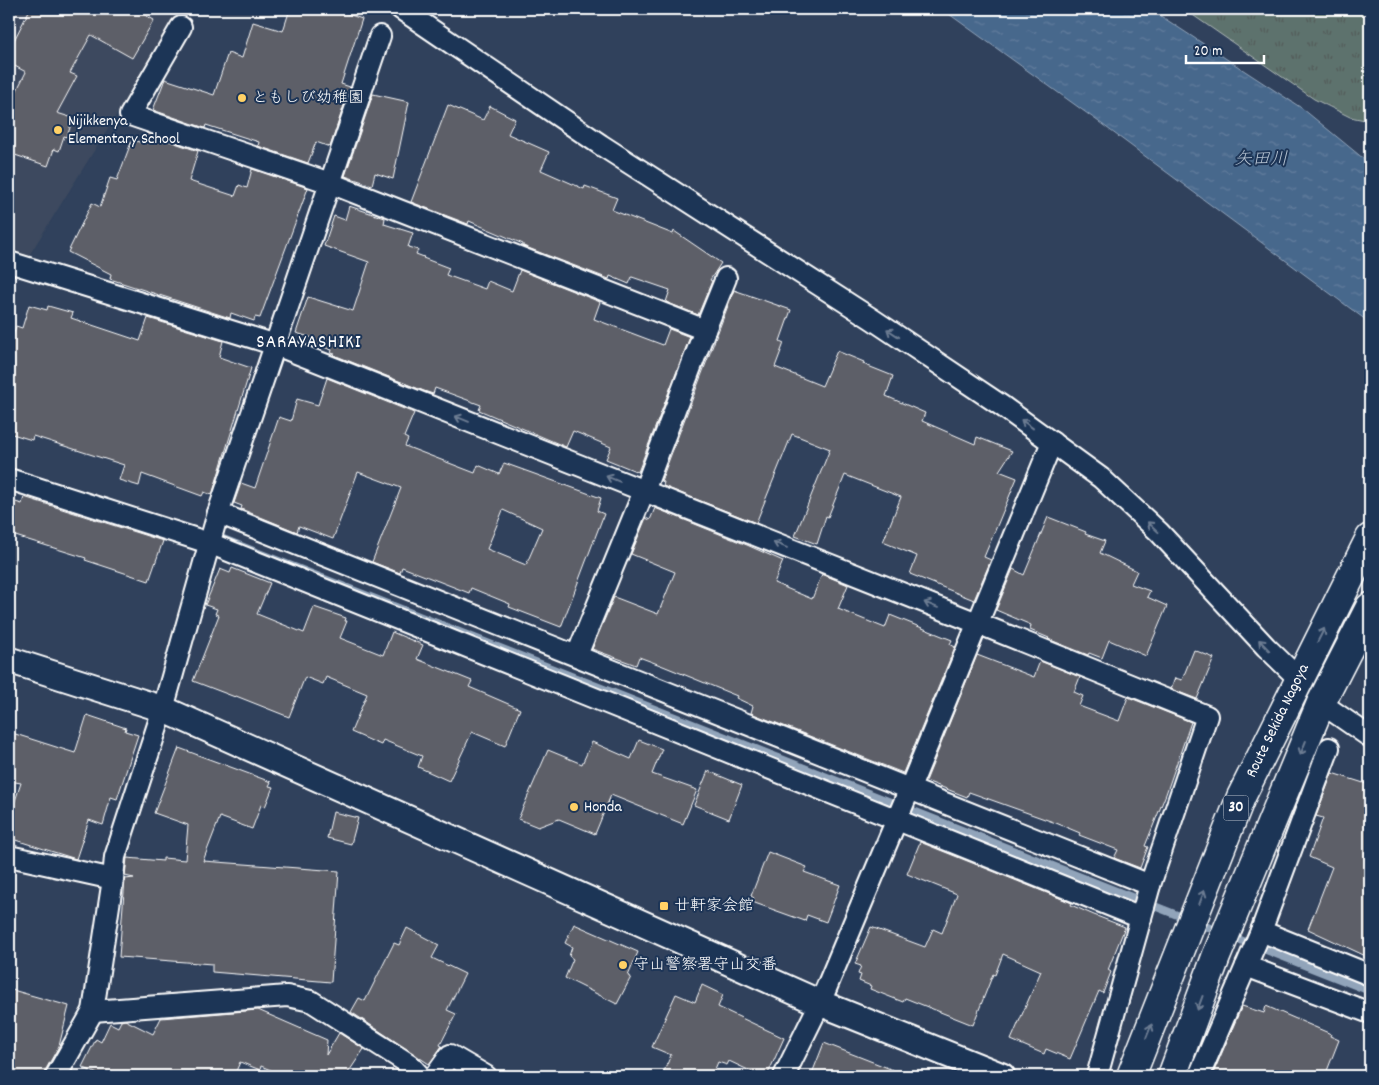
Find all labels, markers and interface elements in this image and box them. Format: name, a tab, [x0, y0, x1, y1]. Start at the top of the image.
scale bar	[1186, 32, 1264, 64]
text: 20 m	[1194, 41, 1222, 63]
place label: ともしび幼稚園	[252, 87, 364, 110]
marker: ともしび幼稚園	[236, 92, 248, 104]
place label: Nijikkenya Elementary School	[68, 110, 180, 151]
marker: Nijikkenya Elementary School	[52, 124, 64, 136]
water label: 矢田川	[1234, 148, 1288, 173]
one-way arrow	[886, 328, 900, 338]
district label: SARAYASHIKI	[256, 330, 362, 357]
one-way arrow	[455, 414, 470, 423]
one-way arrow	[1021, 419, 1034, 430]
one-way arrow	[606, 474, 621, 483]
one-way arrow	[1147, 521, 1160, 533]
one-way arrow	[773, 540, 788, 549]
one-way arrow	[924, 600, 940, 609]
one-way arrow	[1316, 628, 1326, 643]
one-way arrow	[1258, 639, 1270, 652]
street label: Route Sekida Nagoya	[1240, 660, 1316, 782]
one-way arrow	[1297, 740, 1307, 755]
place label: Honda	[584, 796, 622, 819]
road number: 30	[1224, 796, 1248, 820]
marker: Honda	[568, 801, 580, 813]
one-way arrow	[1198, 890, 1208, 905]
place label: 廿軒家会館	[674, 895, 754, 918]
marker: 廿軒家会館	[658, 900, 670, 912]
place label: 守山警察署守山交番	[633, 954, 777, 977]
marker: 守山警察署守山交番	[617, 959, 629, 971]
one-way arrow	[1195, 994, 1204, 1010]
one-way arrow	[1145, 1024, 1154, 1039]

